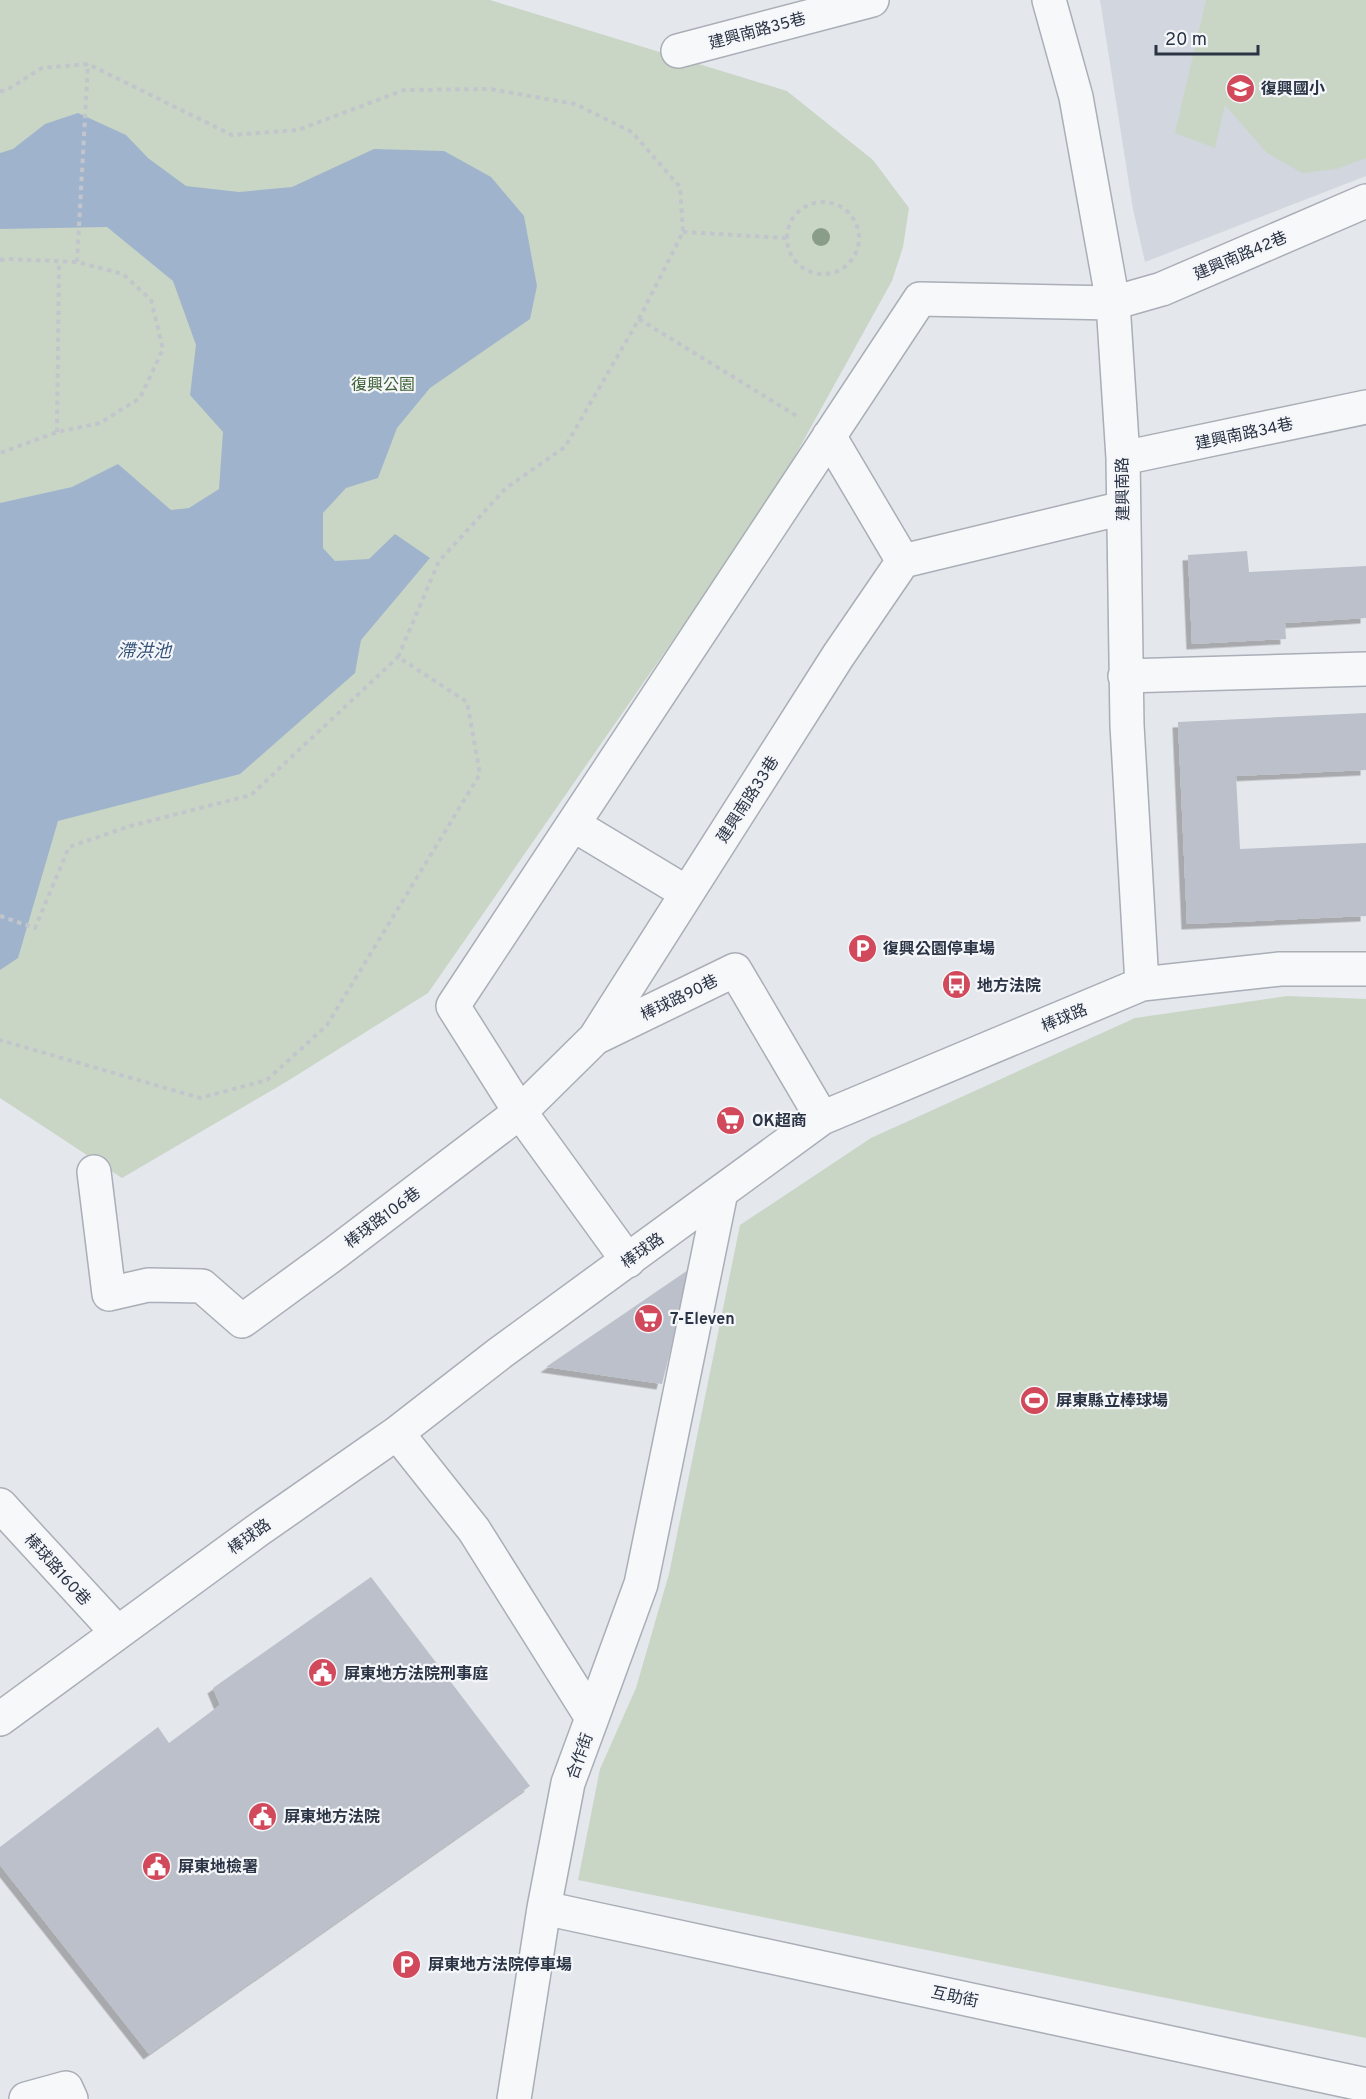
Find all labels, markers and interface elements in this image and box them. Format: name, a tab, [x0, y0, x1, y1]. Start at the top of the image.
street label: 建興南路35巷	[707, 9, 808, 54]
scale bar	[1156, 18, 1258, 56]
text: 20 m	[1165, 29, 1207, 52]
school or university icon: 復興國小	[1224, 72, 1256, 104]
place label: 復興國小	[1261, 80, 1325, 100]
street label: 建興南路42巷	[1191, 228, 1291, 286]
park label: 復興公園	[351, 376, 415, 396]
street label: 建興南路34巷	[1194, 415, 1295, 455]
street label: 建興南路	[1113, 457, 1135, 521]
water label: 滯洪池	[117, 641, 173, 664]
street label: 建興南路33巷	[713, 753, 784, 847]
parking icon: 復興公園停車場	[846, 932, 878, 964]
place label: 復興公園停車場	[883, 940, 995, 960]
bus stop icon: 地方法院	[940, 969, 972, 1001]
street label: 棒球路90巷	[638, 971, 722, 1026]
place label: 地方法院	[977, 977, 1041, 997]
street label: 棒球路	[1039, 1000, 1091, 1037]
supermarket icon: OK超商	[715, 1104, 747, 1136]
place label: OK超商	[752, 1112, 807, 1132]
street label: 棒球路106巷	[341, 1184, 425, 1254]
street label: 棒球路	[618, 1229, 668, 1274]
supermarket icon: 7-Eleven	[633, 1302, 665, 1334]
place label: 7-Eleven	[670, 1310, 735, 1330]
sports icon: 屏東縣立棒球場	[1019, 1384, 1051, 1416]
place label: 屏東縣立棒球場	[1056, 1392, 1168, 1412]
street label: 棒球路	[225, 1515, 275, 1560]
street label: 棒球路160巷	[19, 1530, 94, 1610]
public building icon: 屏東地方法院刑事庭	[307, 1657, 339, 1689]
place label: 屏東地方法院刑事庭	[344, 1665, 488, 1685]
street label: 合作街	[563, 1731, 598, 1783]
public building icon: 屏東地方法院	[247, 1800, 279, 1832]
place label: 屏東地方法院	[284, 1808, 380, 1828]
public building icon: 屏東地檢署	[141, 1850, 173, 1882]
place label: 屏東地檢署	[178, 1857, 258, 1878]
parking icon: 屏東地方法院停車場	[391, 1948, 423, 1980]
place label: 屏東地方法院停車場	[428, 1956, 572, 1976]
street label: 互助街	[929, 1983, 980, 2013]

